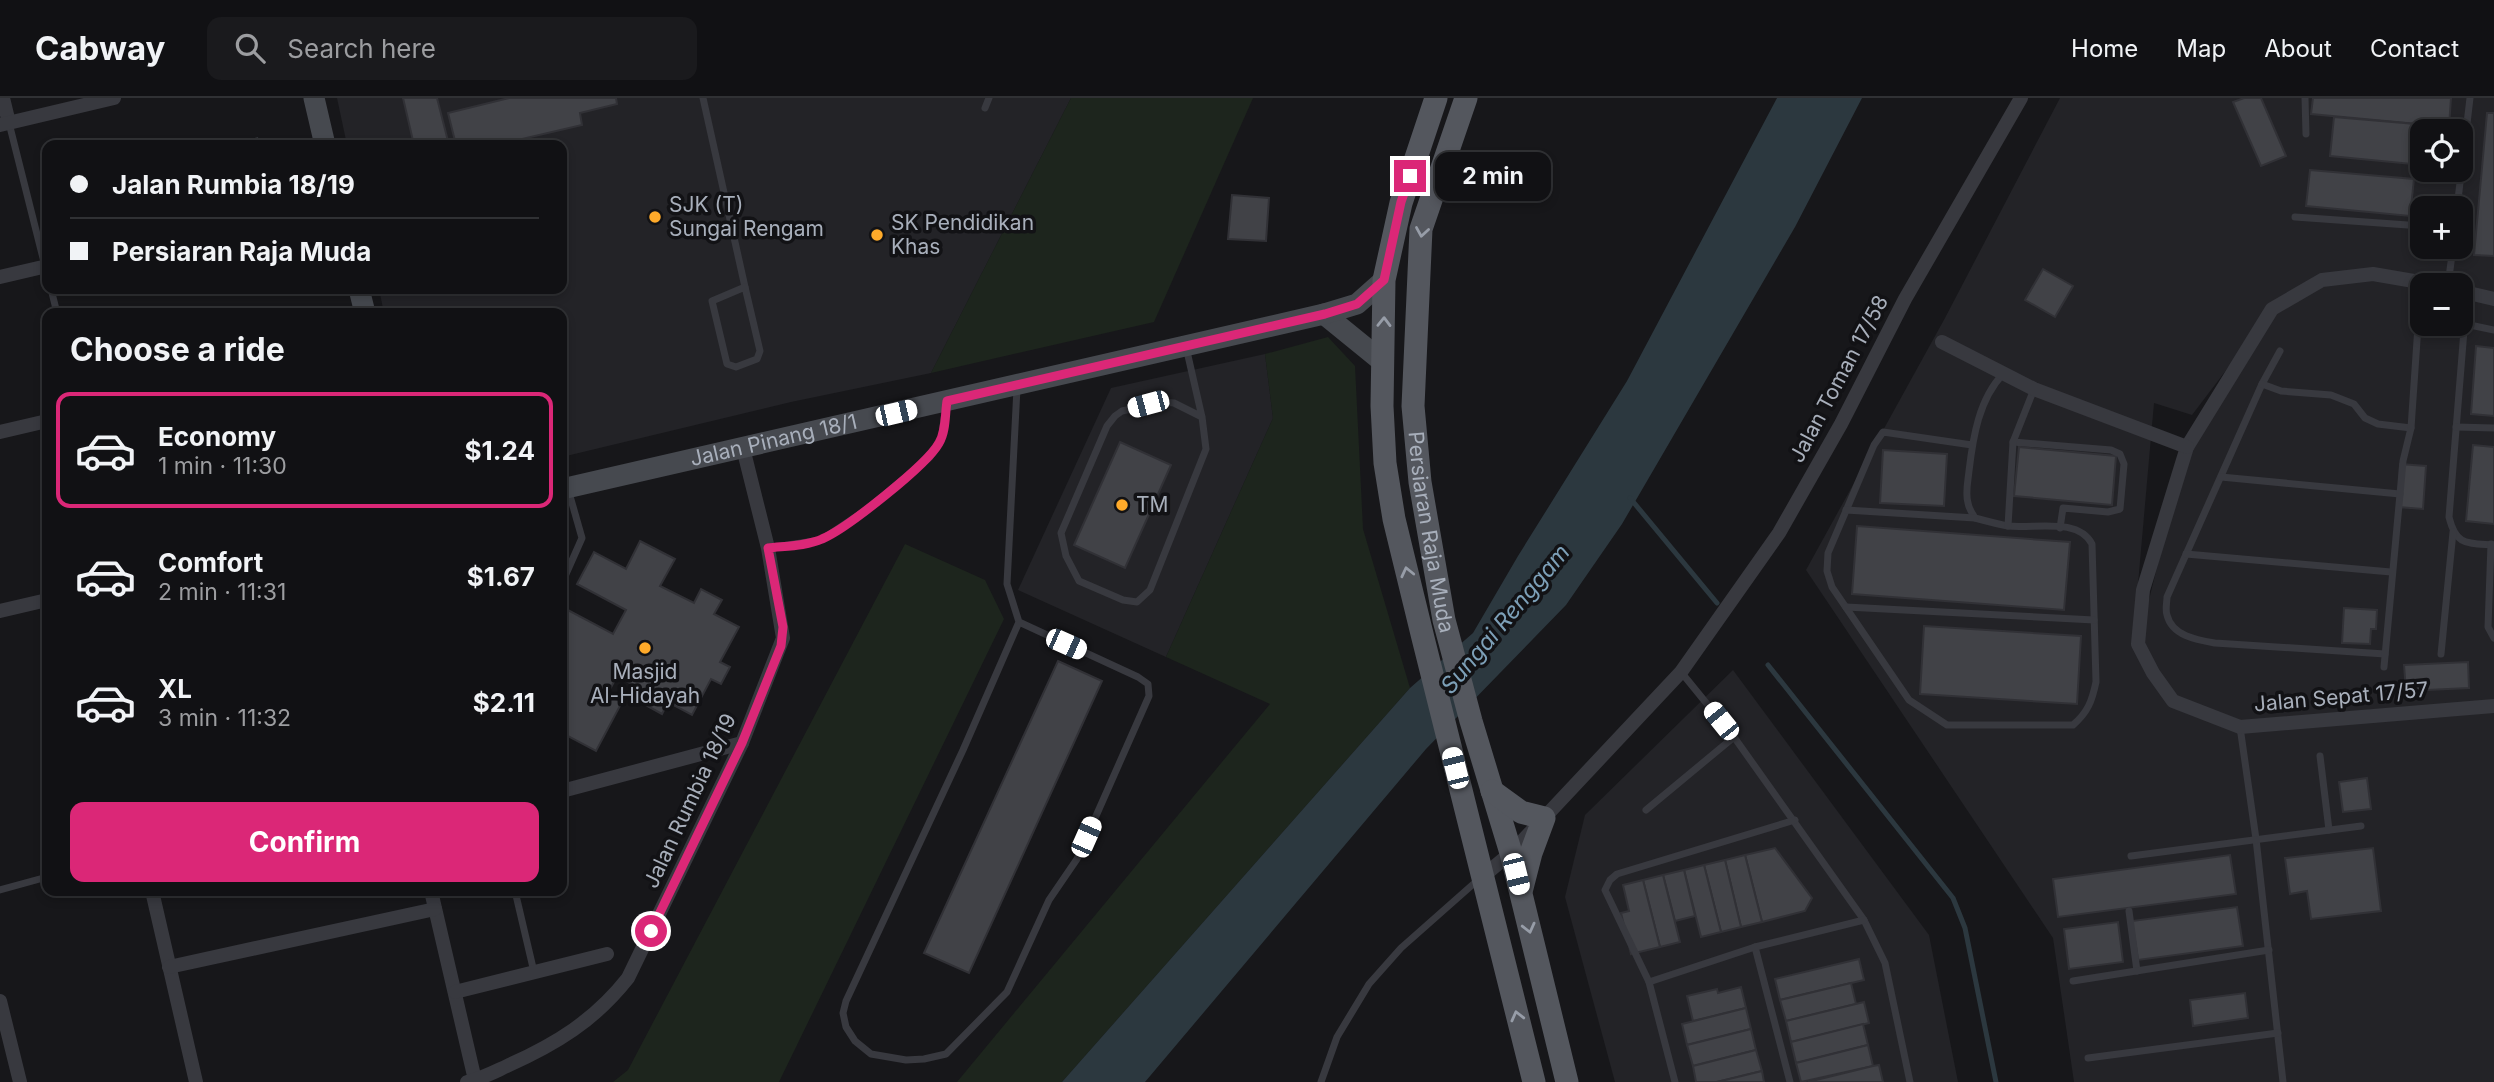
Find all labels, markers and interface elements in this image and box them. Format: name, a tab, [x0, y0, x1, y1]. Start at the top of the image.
search box	[207, 17, 697, 80]
text: Cabway	[35, 28, 165, 68]
icon: search	[231, 29, 269, 67]
text: Search here	[287, 33, 436, 64]
text: Home	[2071, 34, 2138, 63]
text: Map	[2176, 34, 2226, 63]
text: About	[2264, 34, 2332, 63]
text: Contact	[2370, 34, 2459, 63]
map controls	[2410, 119, 2473, 336]
button: locate	[2410, 119, 2473, 182]
callout: 2 min	[1434, 152, 1550, 200]
route end	[1394, 160, 1426, 192]
text: 2 min	[1462, 162, 1524, 190]
text: Jalan Rumbia 18/19	[112, 169, 355, 200]
place label: SJK (T) Sungai Rengam	[669, 192, 824, 241]
button: +	[2410, 196, 2473, 259]
marker: SJK (T) Sungai Rengam	[647, 209, 663, 225]
place label: SK Pendidikan Khas	[891, 210, 1034, 259]
one-way arrow	[1415, 226, 1430, 238]
marker: SK Pendidikan Khas	[869, 227, 885, 243]
text: Persiaran Raja Muda	[112, 236, 371, 267]
button: −	[2410, 273, 2473, 336]
street label: Jalan Toman 17/58	[1784, 291, 1893, 467]
one-way arrow	[1376, 316, 1391, 327]
text: Choose a ride	[70, 330, 285, 369]
car	[1125, 388, 1172, 420]
car	[874, 398, 919, 428]
street label: Jalan Pinang 18/1	[687, 409, 859, 471]
icon: car	[74, 419, 137, 482]
text: Economy	[158, 421, 276, 452]
street label: Persiaran Raja Muda	[1403, 430, 1460, 635]
text: $1.24	[465, 435, 535, 466]
text: 1 min · 11:30	[158, 452, 287, 480]
place label: TM	[1136, 492, 1169, 517]
marker: TM	[1114, 497, 1130, 513]
water label: Sungai Renggam	[1434, 539, 1576, 699]
icon: car	[74, 545, 137, 608]
text: Comfort	[158, 547, 263, 578]
text: $1.67	[467, 561, 535, 592]
one-way arrow	[1401, 566, 1415, 578]
text: 2 min · 11:31	[158, 578, 286, 606]
car	[1043, 626, 1090, 662]
marker: Masjid Al-Hidayah	[637, 640, 653, 656]
place label: Masjid Al-Hidayah	[590, 659, 700, 708]
icon: car	[74, 671, 137, 734]
text: XL	[158, 673, 192, 704]
street label: Jalan Sepat 17/57	[2253, 676, 2429, 717]
text: $2.11	[473, 687, 535, 718]
car	[1700, 698, 1743, 744]
text: 3 min · 11:32	[158, 704, 291, 732]
street label: Jalan Rumbia 18/19	[638, 710, 741, 892]
car	[1440, 745, 1471, 791]
button: Confirm	[70, 802, 539, 882]
car	[1068, 814, 1105, 860]
car	[1501, 851, 1532, 897]
route start	[635, 915, 667, 947]
one-way arrow	[1521, 922, 1535, 934]
one-way arrow	[1511, 1010, 1525, 1022]

